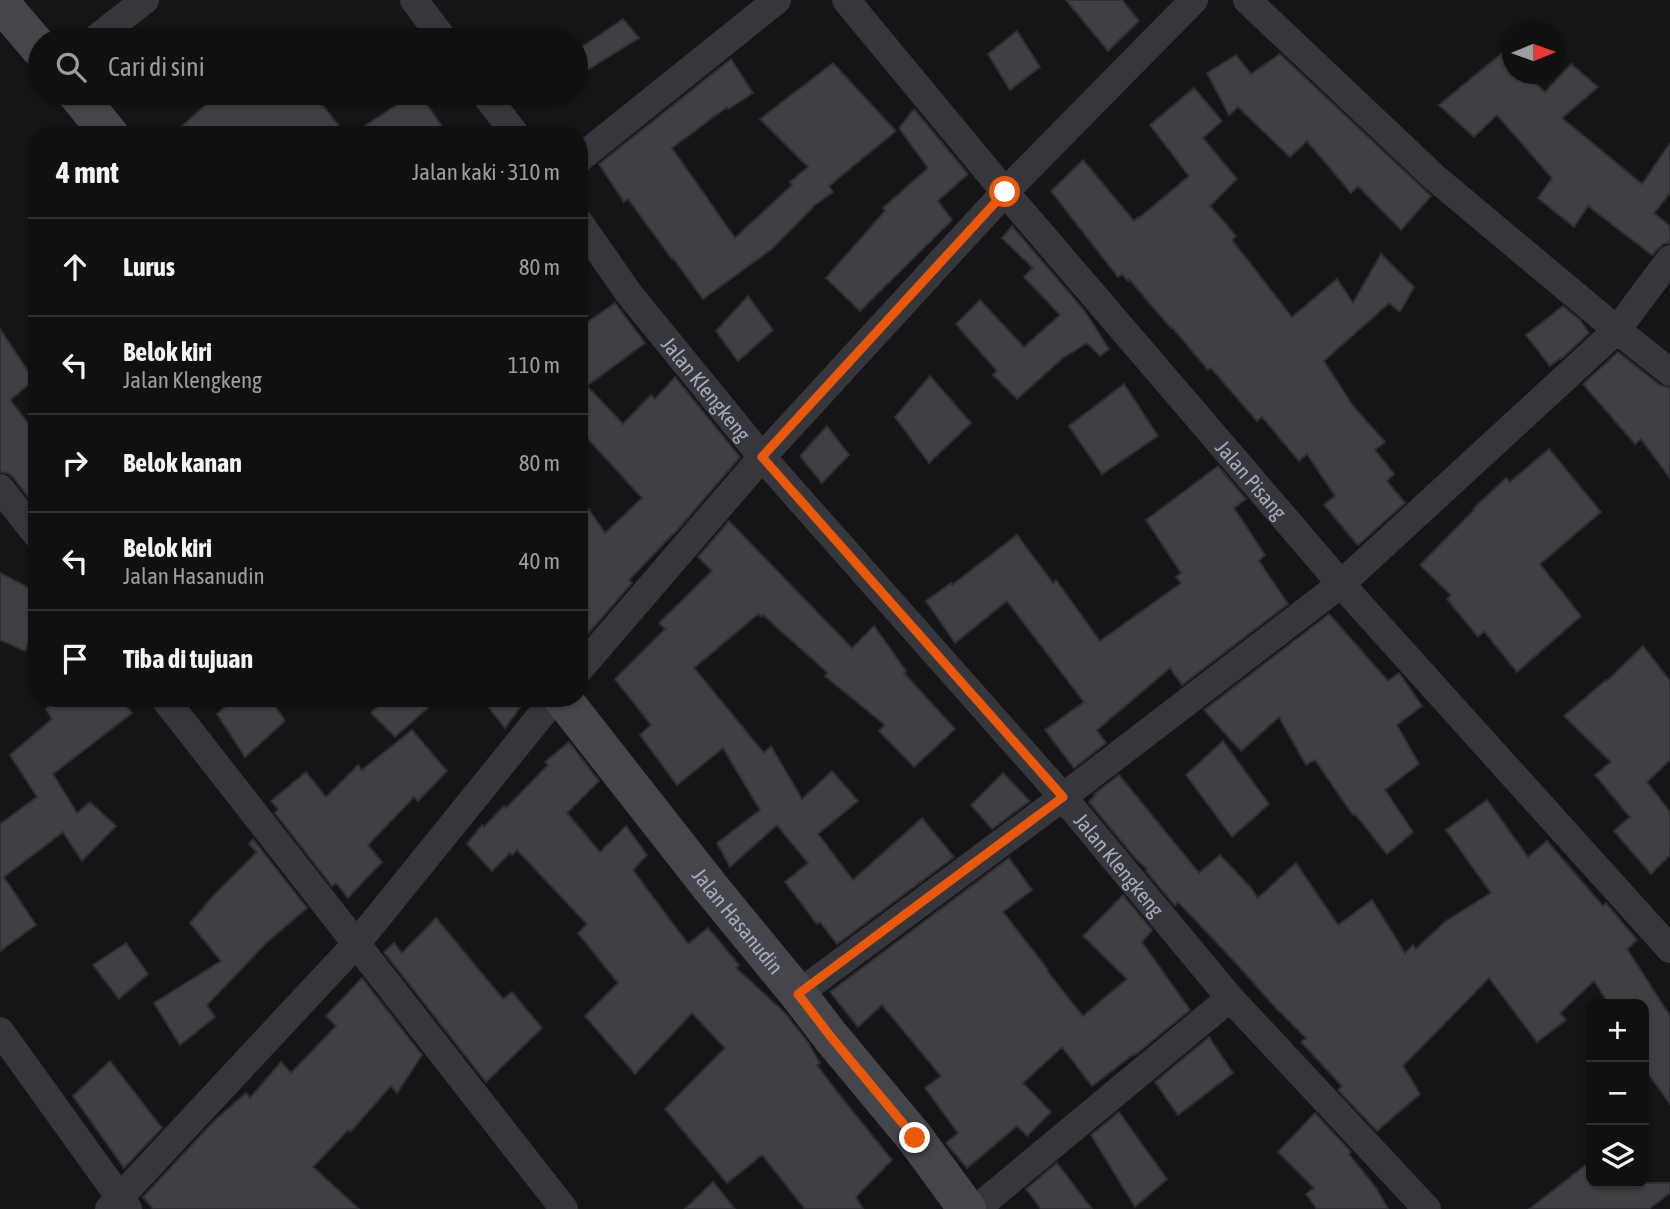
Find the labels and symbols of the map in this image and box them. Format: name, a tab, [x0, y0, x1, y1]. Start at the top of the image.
north arrow	[1502, 21, 1565, 84]
route start	[989, 176, 1020, 207]
street label: Jalan Klengkeng	[657, 332, 756, 446]
street label: Jalan Pisang	[1211, 435, 1292, 524]
street label: Jalan Klengkeng	[1069, 808, 1169, 921]
street label: Jalan Hasanudin	[688, 863, 788, 979]
route end	[899, 1122, 930, 1153]

